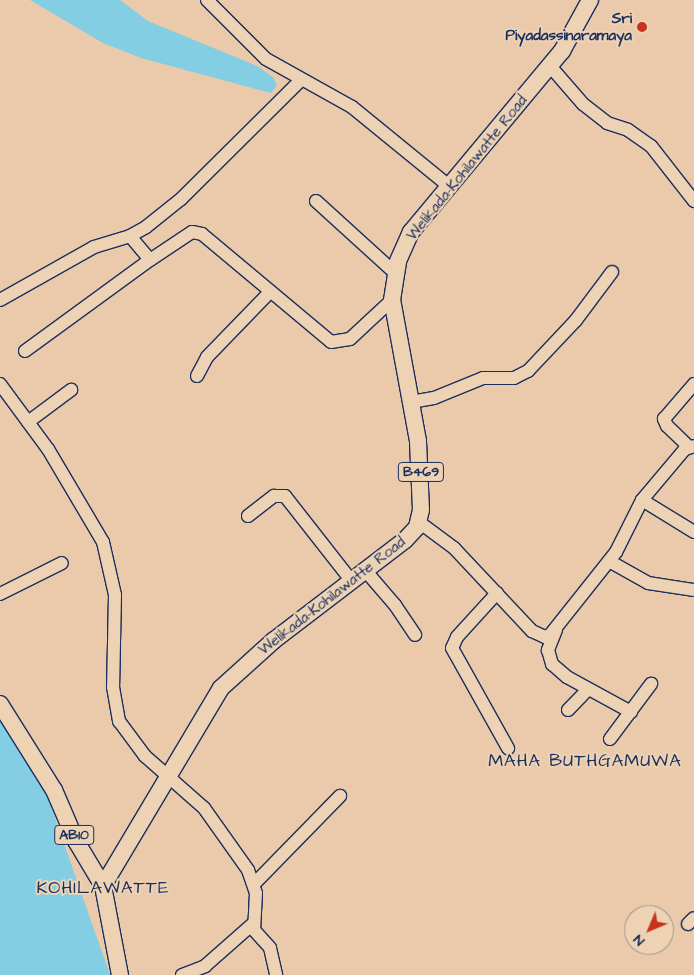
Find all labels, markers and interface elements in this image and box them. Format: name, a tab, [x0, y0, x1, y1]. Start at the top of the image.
place label: Sri Piyadassinaramaya	[505, 9, 632, 44]
marker: Sri Piyadassinaramaya	[636, 21, 648, 33]
street label: Welikada-Kohilawatte Road	[403, 92, 531, 244]
road number: B469	[397, 461, 445, 484]
street label: Welikada-Kohilawatte Road	[255, 533, 409, 659]
district label: MAHA BUTHGAMUWA	[486, 750, 684, 772]
road number: AB10	[54, 824, 94, 846]
district label: KOHILAWATTE	[35, 877, 171, 899]
north arrow	[624, 905, 674, 955]
text: N	[629, 930, 649, 950]

